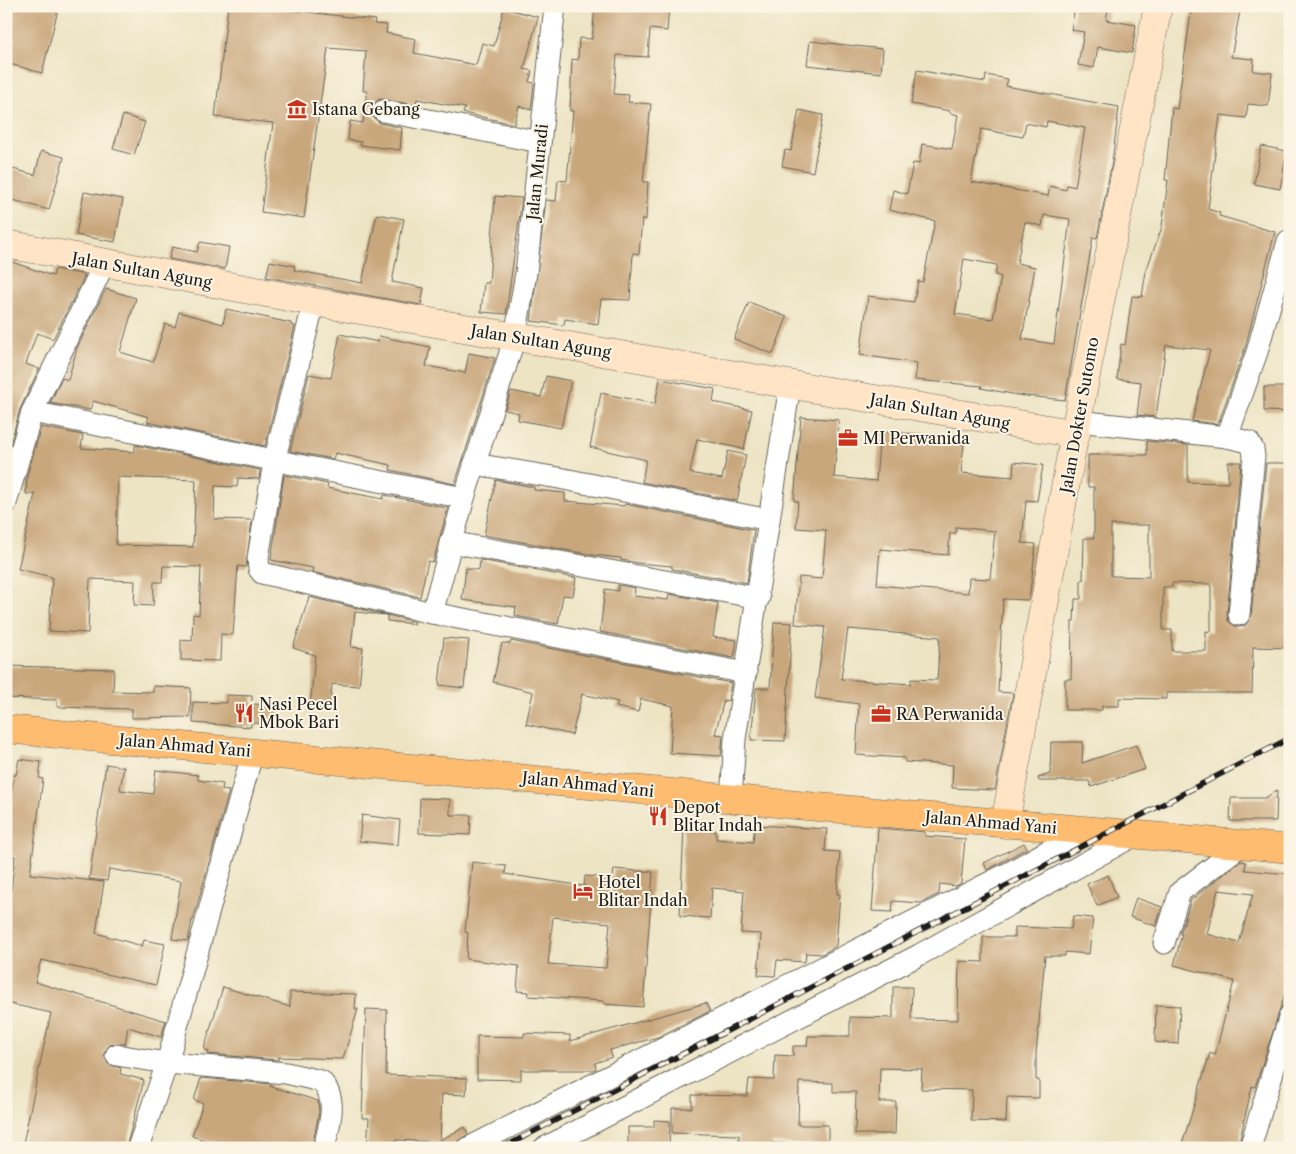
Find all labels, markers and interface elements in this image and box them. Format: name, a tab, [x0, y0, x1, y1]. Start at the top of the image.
museum icon: Istana Gebang	[286, 98, 308, 120]
place label: Istana Gebang	[312, 99, 420, 119]
street label: Jalan Muradi	[522, 123, 552, 224]
street label: Jalan Sultan Agung	[67, 247, 214, 292]
street label: Jalan Sultan Agung	[466, 320, 613, 362]
street label: Jalan Dokter Sutomo	[1055, 335, 1103, 498]
street label: Jalan Sultan Agung	[865, 388, 1012, 433]
office icon: MI Perwanida	[837, 427, 859, 449]
place label: MI Perwanida	[863, 428, 970, 448]
place label: Nasi Pecel Mbok Bari	[259, 694, 339, 732]
restaurant icon: Nasi Pecel Mbok Bari	[233, 702, 255, 724]
office icon: RA Perwanida	[870, 703, 892, 725]
place label: RA Perwanida	[896, 704, 1004, 724]
street label: Jalan Ahmad Yani	[115, 729, 252, 761]
street label: Jalan Ahmad Yani	[518, 767, 655, 801]
place label: Depot Blitar Indah	[673, 797, 763, 835]
restaurant icon: Depot Blitar Indah	[647, 805, 669, 827]
street label: Jalan Ahmad Yani	[921, 806, 1058, 838]
place label: Hotel Blitar Indah	[598, 872, 688, 910]
hotel icon: Hotel Blitar Indah	[572, 880, 594, 902]

